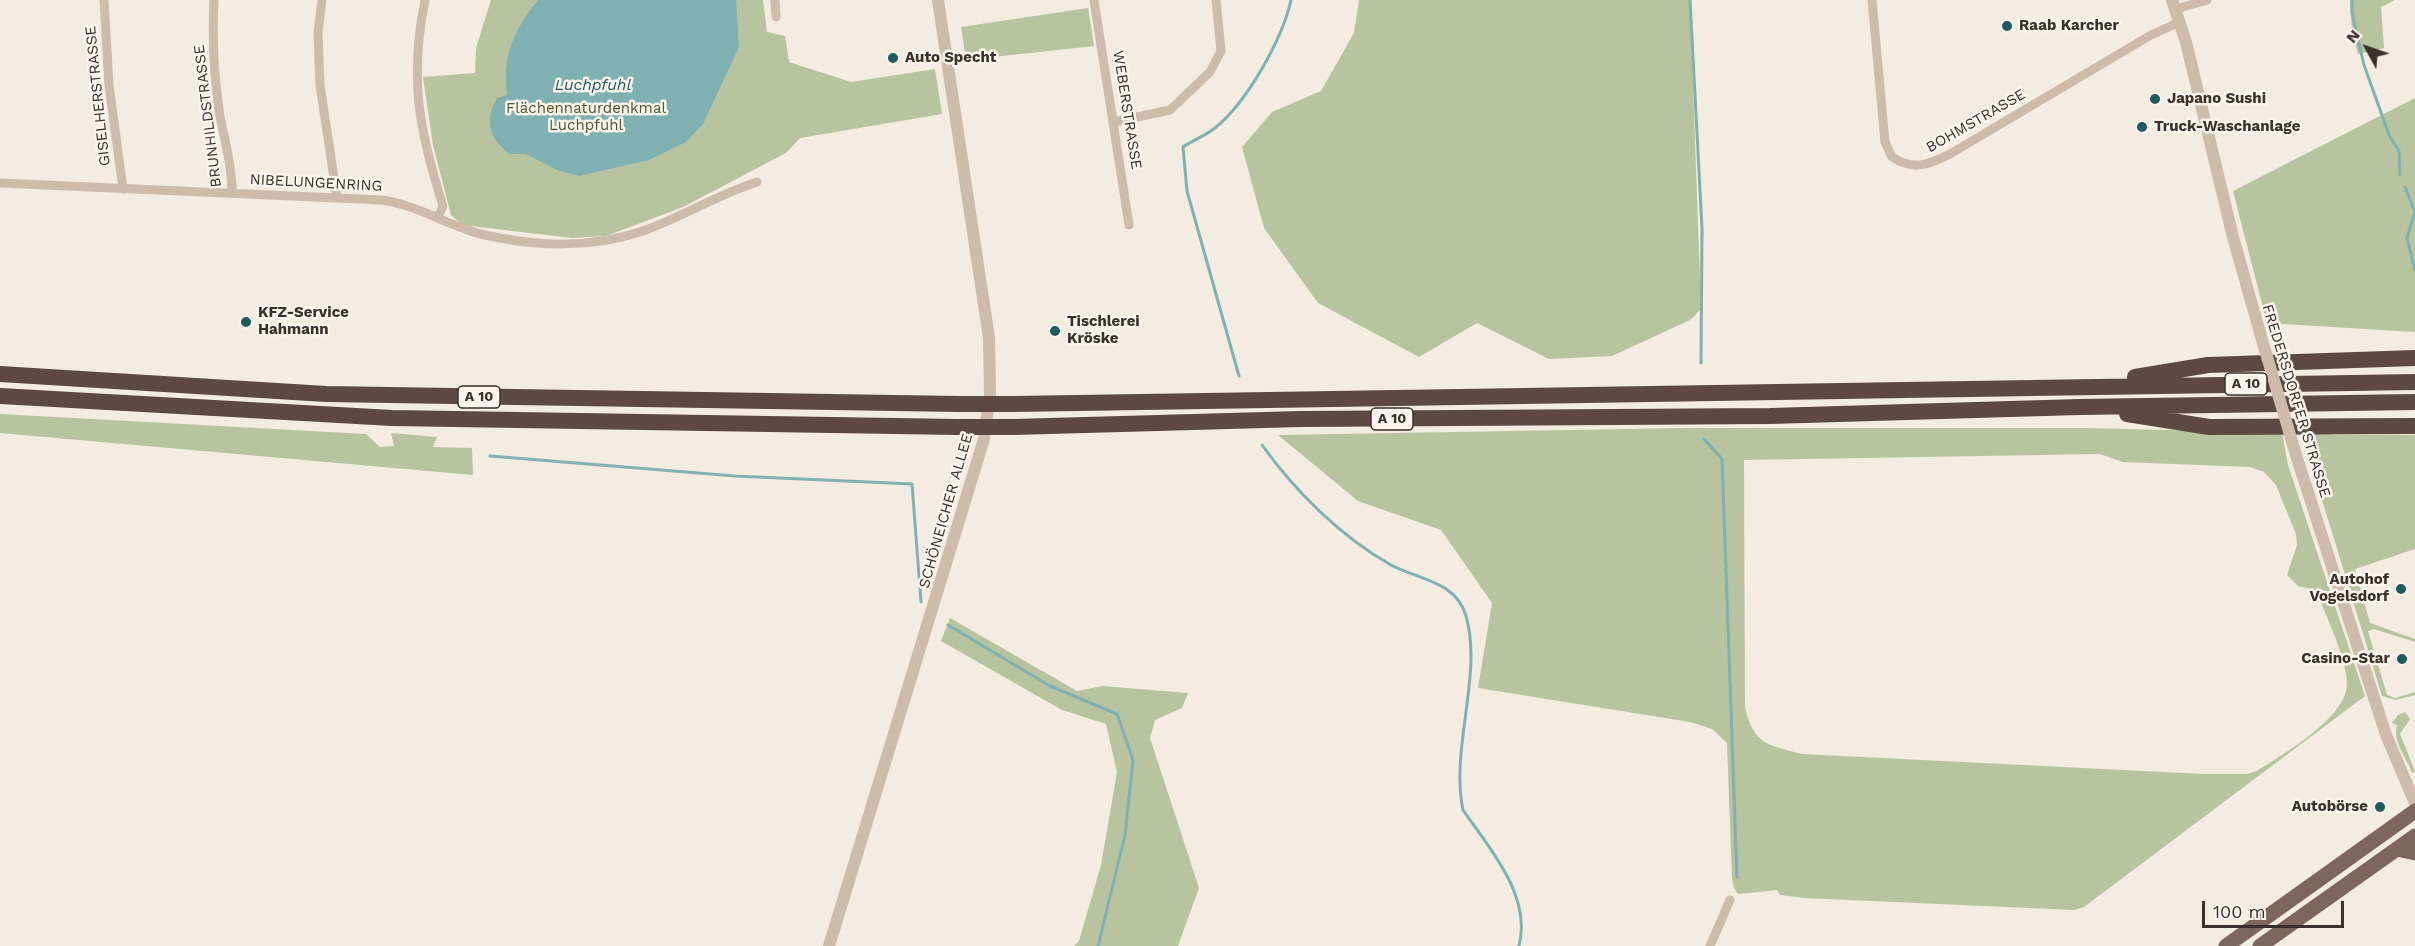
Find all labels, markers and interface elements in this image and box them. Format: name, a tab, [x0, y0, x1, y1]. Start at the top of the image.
place label: Raab Karcher	[2019, 17, 2119, 35]
north arrow	[2337, 18, 2397, 78]
marker: Raab Karcher	[2000, 19, 2014, 33]
street label: GISELHERSTRASSE	[82, 25, 114, 167]
text: N	[2342, 25, 2364, 47]
street label: BRUNHILDSTRASSE	[190, 44, 226, 188]
place label: Auto Specht	[905, 49, 996, 67]
street label: WEBERSTRASSE	[1109, 49, 1145, 171]
marker: Auto Specht	[886, 51, 900, 65]
water label: Luchpfuhl	[555, 75, 631, 95]
street label: BOHMSTRASSE	[1923, 85, 2029, 157]
place label: Japano Sushi	[2167, 90, 2266, 108]
marker: Japano Sushi	[2148, 92, 2162, 106]
park label: Flächennaturdenkmal Luchpfuhl	[506, 100, 666, 135]
place label: Truck-Waschanlage	[2154, 118, 2300, 136]
marker: Truck-Waschanlage	[2135, 120, 2149, 134]
street label: NIBELUNGENRING	[249, 171, 383, 195]
street label: FREDERSDORFER STRASSE	[2258, 302, 2334, 500]
place label: KFZ-Service Hahmann	[258, 304, 349, 339]
place label: Tischlerei Kröske	[1067, 313, 1140, 348]
marker: KFZ-Service Hahmann	[239, 315, 253, 329]
marker: Tischlerei Kröske	[1048, 324, 1062, 338]
road number: A 10	[2225, 373, 2267, 395]
road number: A 10	[458, 386, 500, 408]
road number: A 10	[1371, 408, 1413, 430]
street label: SCHÖNEICHER ALLEE	[915, 432, 977, 590]
place label: Autohof Vogelsdorf	[2310, 571, 2389, 606]
marker: Autohof Vogelsdorf	[2394, 582, 2408, 596]
place label: Casino-Star	[2301, 650, 2390, 668]
marker: Casino-Star	[2395, 652, 2409, 666]
place label: Autobörse	[2292, 798, 2368, 816]
marker: Autobörse	[2373, 800, 2387, 814]
scale bar	[2205, 889, 2348, 927]
text: 100 m	[2213, 901, 2266, 922]

